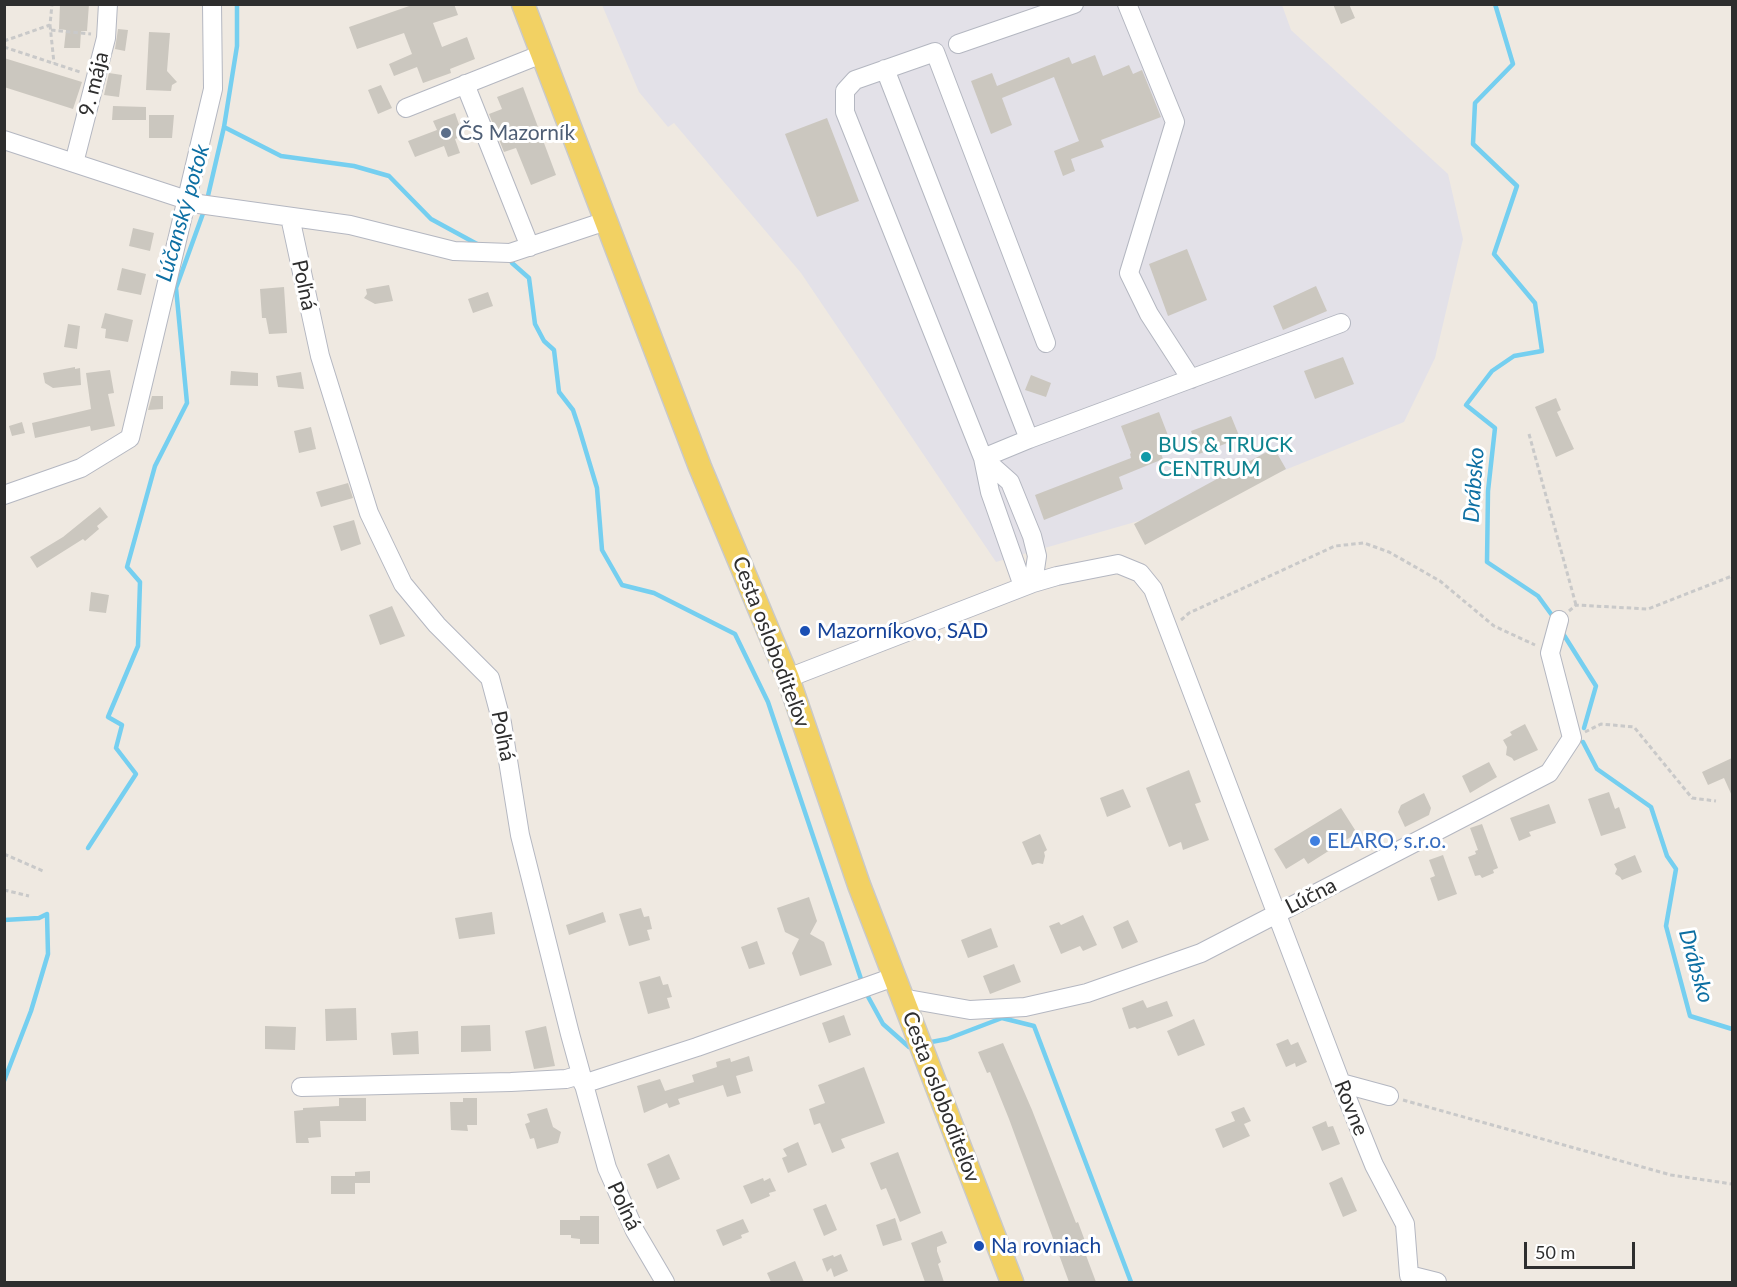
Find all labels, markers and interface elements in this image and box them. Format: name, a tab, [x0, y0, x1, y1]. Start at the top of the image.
street label: 9. mája	[74, 49, 114, 119]
place label: ČS Mazorník	[458, 120, 575, 146]
marker: ČS Mazorník	[439, 126, 453, 140]
water label: Lúčanský potok	[151, 141, 215, 285]
street label: Poľná	[286, 257, 322, 313]
place label: BUS & TRUCK CENTRUM	[1158, 432, 1293, 482]
water label: Drábsko	[1458, 447, 1490, 523]
marker: BUS & TRUCK CENTRUM	[1139, 450, 1153, 464]
street label: Cesta osloboditeľov	[727, 553, 815, 731]
place label: Mazorníkovo, SAD	[817, 618, 988, 644]
marker: Mazorníkovo, SAD	[798, 624, 812, 638]
street label: Poľná	[486, 709, 520, 763]
place label: ELARO, s.r.o.	[1327, 828, 1446, 854]
marker: ELARO, s.r.o.	[1308, 834, 1322, 848]
street label: Lúčna	[1281, 872, 1341, 920]
water label: Drábsko	[1673, 926, 1719, 1006]
street label: Cesta osloboditeľov	[897, 1008, 985, 1186]
street label: Rovne	[1329, 1077, 1373, 1139]
street label: Poľná	[602, 1178, 646, 1234]
scale bar	[1527, 1230, 1638, 1268]
place label: Na rovniach	[991, 1233, 1101, 1259]
marker: Na rovniach	[972, 1239, 986, 1253]
text: 50 m	[1535, 1241, 1575, 1263]

